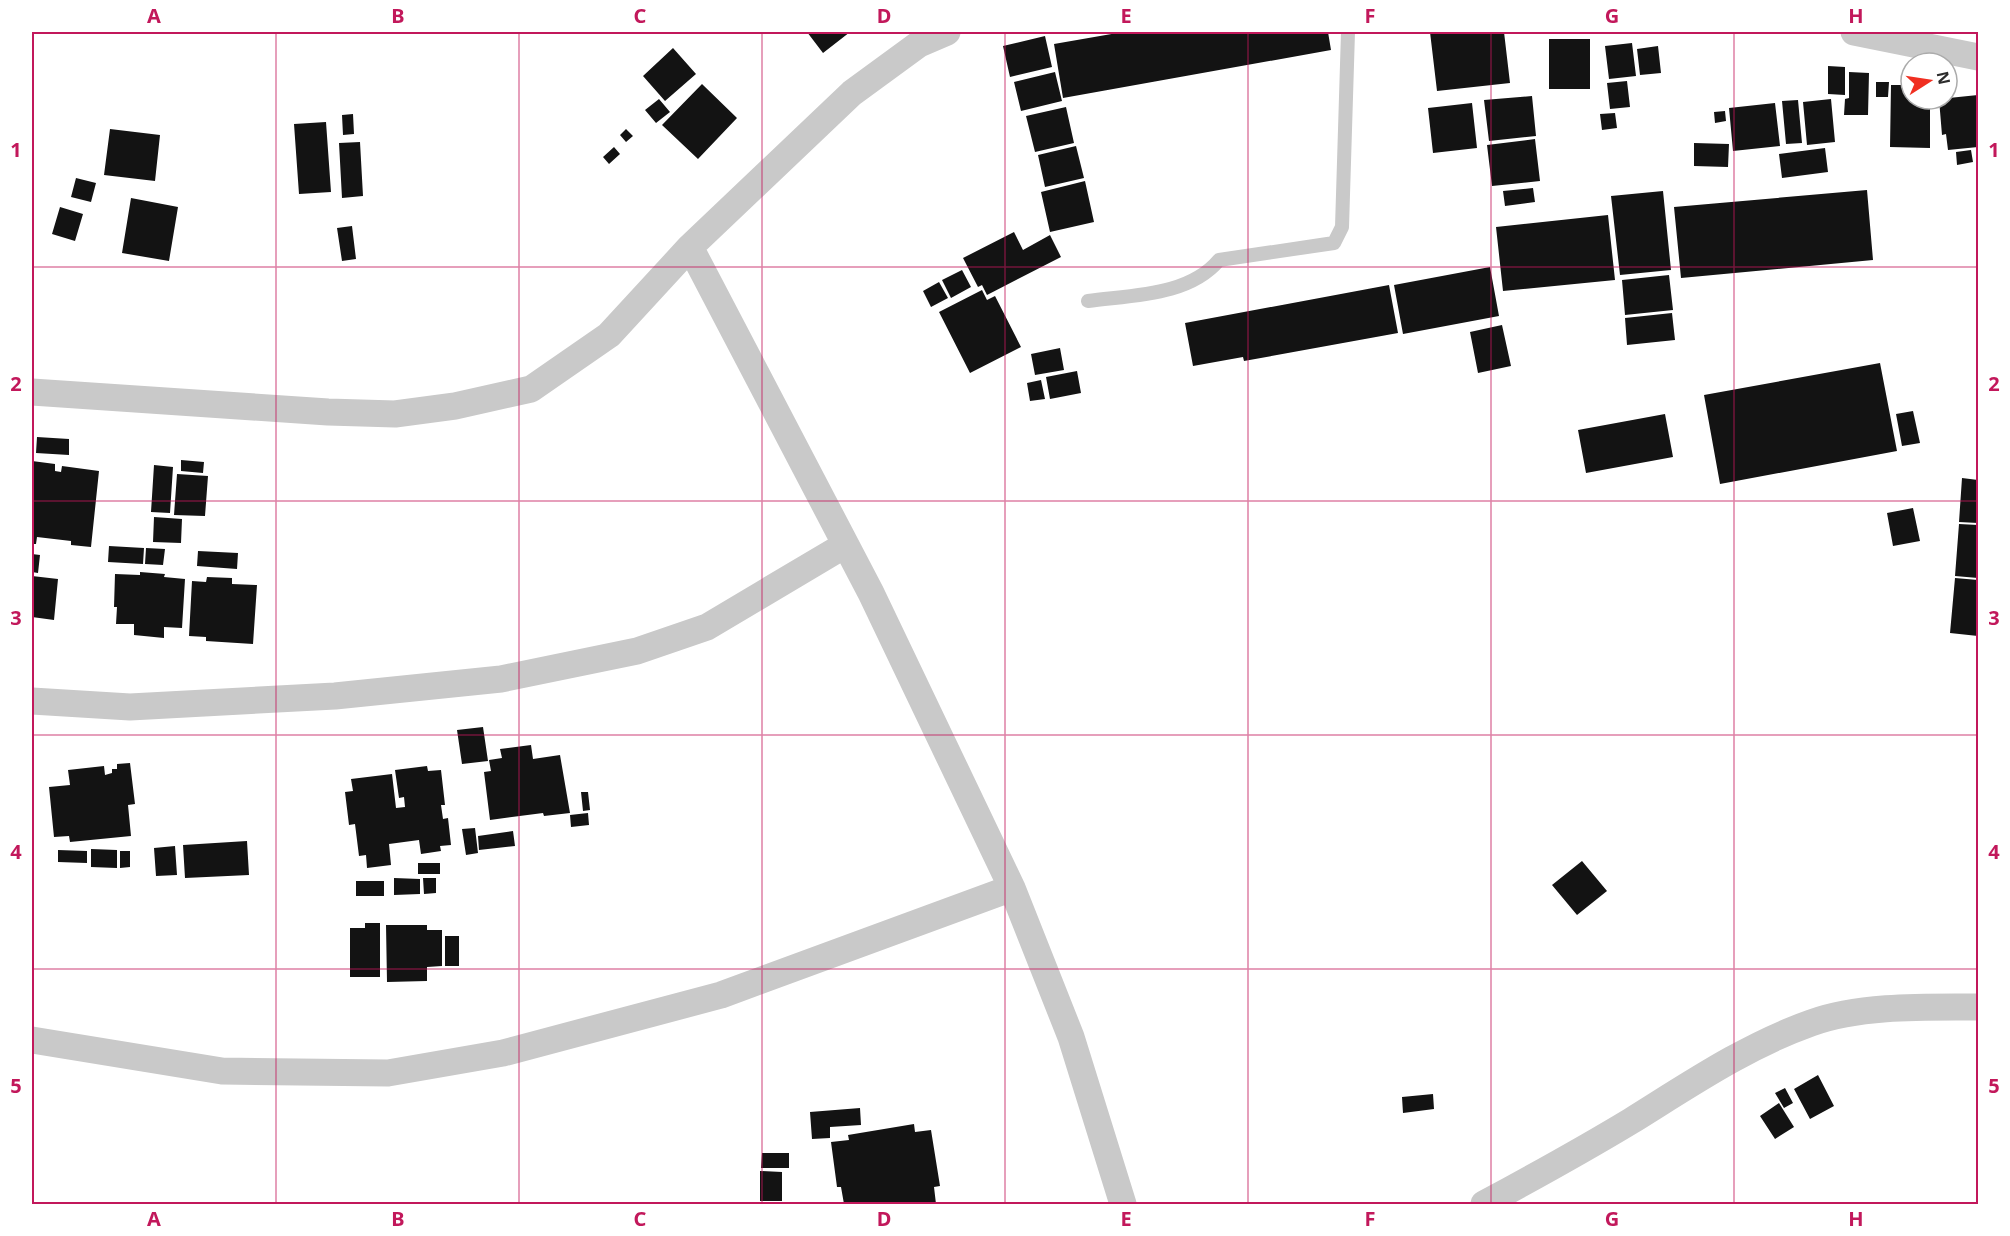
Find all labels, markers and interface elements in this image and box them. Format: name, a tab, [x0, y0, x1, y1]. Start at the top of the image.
text: A	[147, 2, 161, 29]
text: B	[391, 2, 405, 29]
text: C	[634, 2, 647, 29]
text: D	[877, 2, 891, 29]
text: E	[1120, 2, 1132, 29]
text: F	[1365, 2, 1375, 29]
text: G	[1605, 2, 1619, 29]
text: H	[1848, 2, 1864, 29]
north arrow	[1899, 51, 1959, 111]
text: N	[1932, 69, 1956, 87]
text: 1	[10, 136, 22, 163]
text: 1	[1988, 136, 2000, 163]
text: 2	[10, 370, 22, 397]
text: 2	[1988, 370, 2000, 397]
text: 3	[10, 604, 22, 631]
text: 3	[1988, 604, 2000, 631]
text: 4	[10, 838, 22, 865]
text: 4	[1988, 838, 2000, 865]
text: 5	[10, 1072, 22, 1099]
text: 5	[1988, 1072, 2000, 1099]
text: A	[147, 1205, 161, 1232]
text: B	[391, 1205, 405, 1232]
text: C	[634, 1205, 647, 1232]
text: D	[877, 1205, 891, 1232]
text: E	[1120, 1205, 1132, 1232]
text: F	[1365, 1205, 1375, 1232]
text: G	[1605, 1205, 1619, 1232]
text: H	[1848, 1205, 1864, 1232]

